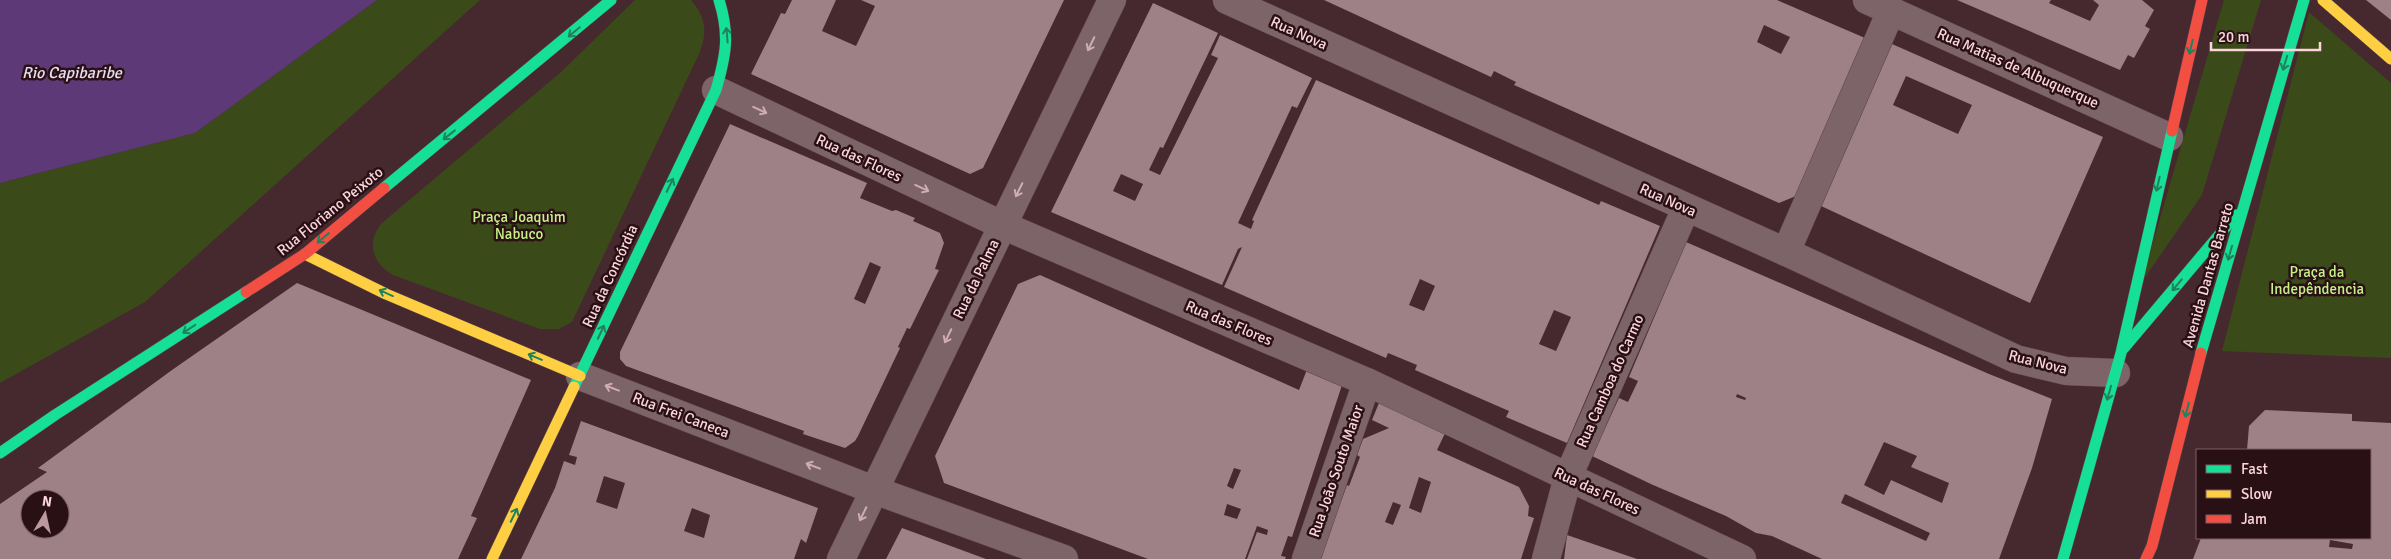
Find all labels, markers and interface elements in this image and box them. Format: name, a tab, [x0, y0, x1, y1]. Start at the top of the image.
street label: Rua Nova	[1268, 13, 1330, 53]
scale bar	[2211, 20, 2320, 52]
street label: Rua Matias de Albuquerque	[1934, 24, 2102, 112]
one-way arrow	[568, 26, 581, 37]
one-way arrow	[723, 27, 732, 43]
text: 20 m	[2218, 28, 2249, 46]
one-way arrow	[1086, 36, 1095, 51]
one-way arrow	[2185, 39, 2195, 55]
one-way arrow	[2280, 55, 2290, 71]
water label: Rio Capibaribe	[22, 63, 123, 83]
one-way arrow	[752, 106, 767, 116]
one-way arrow	[442, 129, 455, 140]
street label: Rua das Flores	[813, 130, 905, 186]
street label: Rua Floriano Peixoto	[273, 163, 387, 259]
one-way arrow	[2153, 176, 2162, 192]
one-way arrow	[666, 178, 675, 193]
street label: Rua Nova	[1637, 180, 1699, 220]
one-way arrow	[1014, 182, 1024, 197]
one-way arrow	[914, 183, 929, 193]
street label: Avenida Dantas Barreto	[2179, 200, 2237, 350]
park label: Praça Joaquim Nabuco	[472, 208, 566, 243]
street label: Rua da Concórdia	[578, 222, 642, 330]
one-way arrow	[317, 233, 330, 244]
street label: Rua da Palma	[949, 236, 1003, 322]
one-way arrow	[2224, 245, 2234, 261]
park label: Praça da Indepêndencia	[2270, 263, 2364, 298]
one-way arrow	[2172, 279, 2183, 292]
one-way arrow	[379, 288, 394, 298]
street label: Rua das Flores	[1183, 297, 1275, 350]
street label: Rua Camboa do Carmo	[1573, 311, 1648, 450]
one-way arrow	[182, 324, 196, 334]
one-way arrow	[596, 325, 606, 340]
one-way arrow	[943, 328, 953, 343]
street label: Rua Nova	[2007, 346, 2069, 378]
one-way arrow	[528, 352, 543, 361]
one-way arrow	[605, 383, 620, 393]
one-way arrow	[2104, 385, 2113, 401]
street label: Rua Frei Caneca	[630, 388, 732, 442]
one-way arrow	[2182, 401, 2191, 417]
street label: Rua João Souto Maior	[1305, 402, 1367, 539]
legend	[2196, 449, 2371, 539]
text: Fast	[2241, 460, 2268, 478]
one-way arrow	[806, 461, 821, 470]
street label: Rua das Flores	[1551, 463, 1643, 519]
text: Slow	[2241, 485, 2272, 503]
north arrow	[20, 489, 70, 539]
text: N	[41, 492, 53, 511]
one-way arrow	[858, 506, 867, 521]
one-way arrow	[509, 508, 519, 523]
text: Jam	[2241, 510, 2267, 528]

